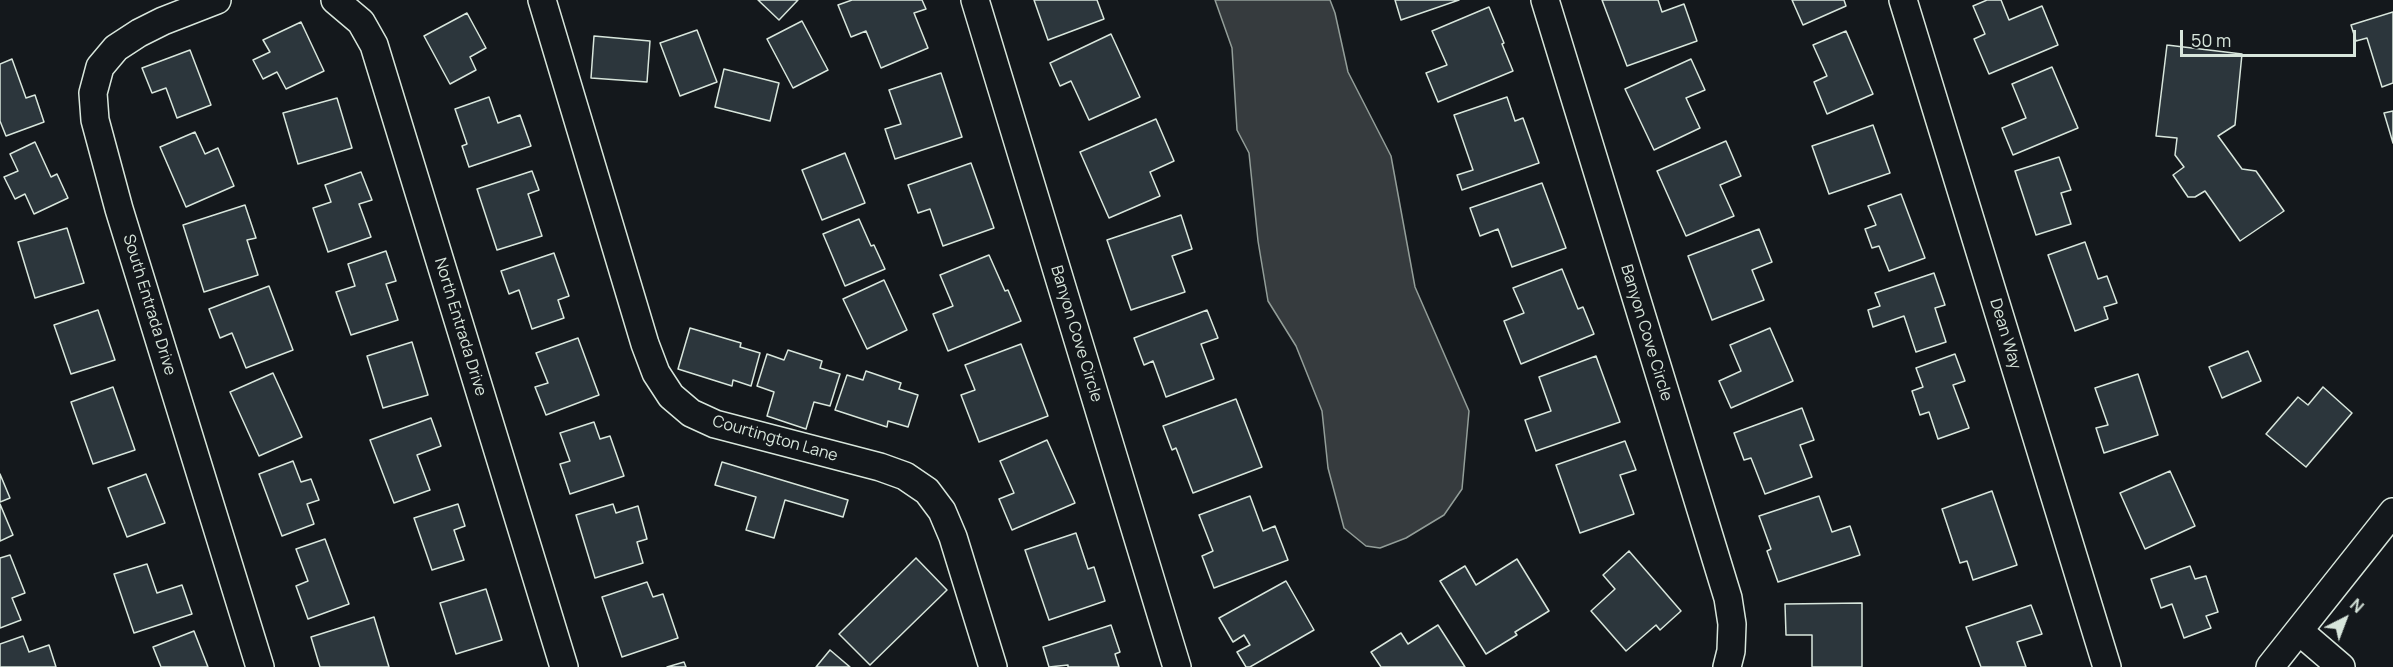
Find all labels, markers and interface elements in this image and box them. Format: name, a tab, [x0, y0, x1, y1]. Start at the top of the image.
scale bar	[2183, 18, 2358, 56]
text: 50 m	[2191, 28, 2231, 52]
street label: South Entrada Drive	[118, 232, 180, 378]
street label: North Entrada Drive	[430, 256, 490, 398]
street label: Banyon Cove Circle	[1616, 262, 1676, 404]
street label: Banyon Cove Circle	[1046, 263, 1106, 405]
street label: Dean Way	[1985, 296, 2025, 372]
street label: Courtington Lane	[710, 412, 840, 466]
north arrow	[2315, 589, 2375, 649]
text: N	[2345, 594, 2369, 618]

